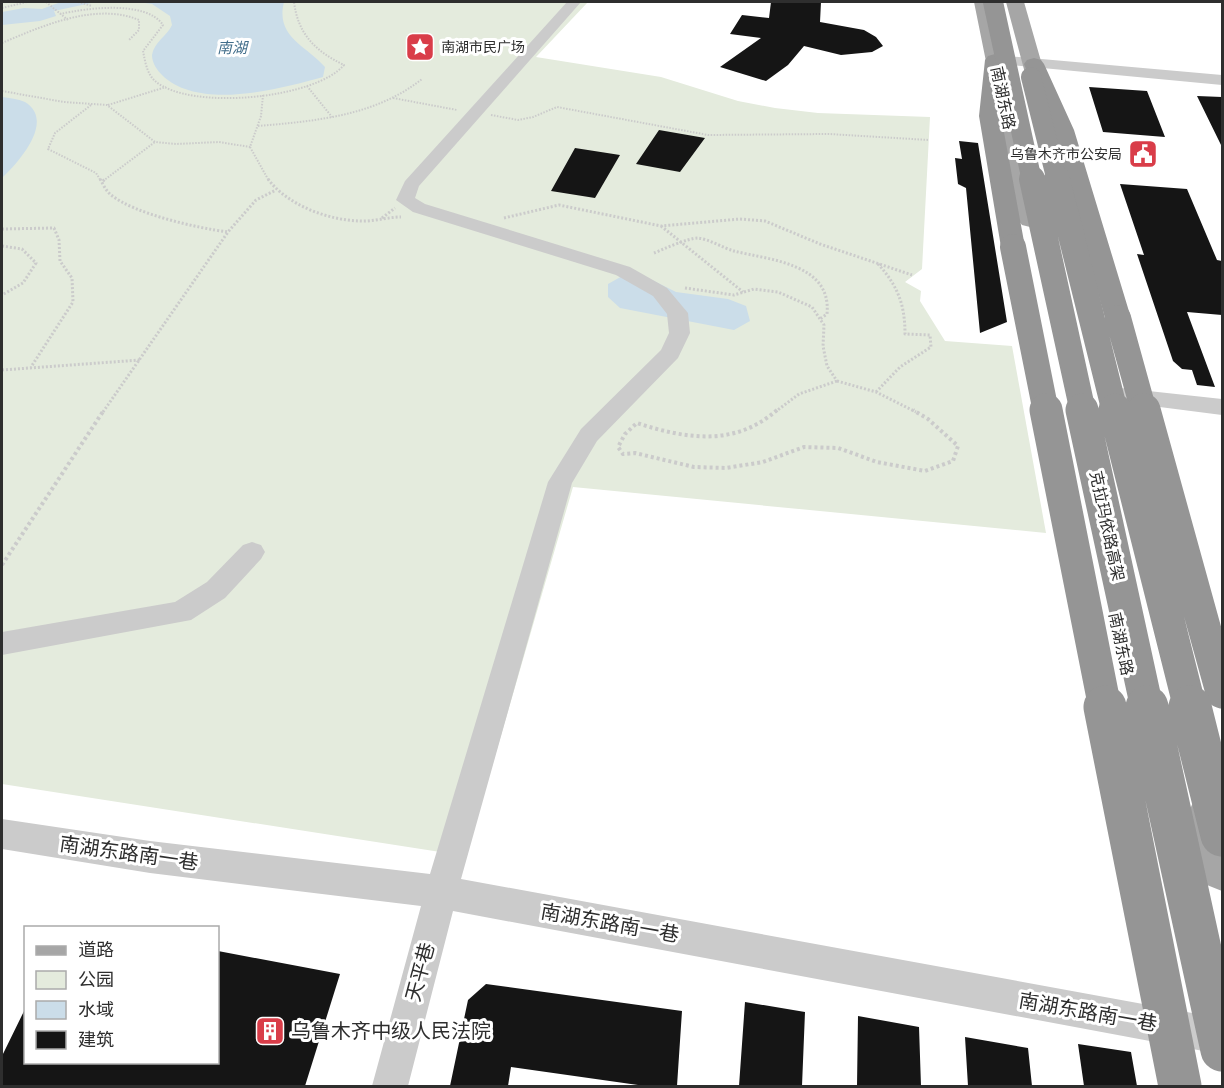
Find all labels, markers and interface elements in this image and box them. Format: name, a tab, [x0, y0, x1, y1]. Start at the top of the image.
place icon: 南湖市民广场	[404, 31, 436, 63]
water label: 南湖	[217, 39, 249, 57]
place label: 南湖市民广场	[441, 39, 525, 55]
street label: 南湖东路	[987, 65, 1019, 131]
public building icon: 乌鲁木齐市公安局	[1127, 138, 1159, 170]
place label: 乌鲁木齐市公安局	[1010, 146, 1122, 162]
street label: 克拉玛依路高架	[1086, 469, 1128, 583]
street label: 南湖东路	[1105, 611, 1137, 677]
street label: 南湖东路南一巷	[58, 831, 200, 875]
street label: 南湖东路南一巷	[539, 899, 681, 947]
legend	[24, 926, 219, 1064]
text: 道路	[78, 939, 114, 960]
street label: 天平巷	[401, 940, 439, 1004]
text: 公园	[78, 969, 114, 990]
street label: 南湖东路南一巷	[1017, 988, 1159, 1036]
text: 水域	[78, 999, 114, 1020]
building icon: 乌鲁木齐中级人民法院	[254, 1015, 286, 1047]
place label: 乌鲁木齐中级人民法院	[291, 1019, 491, 1043]
text: 建筑	[78, 1029, 114, 1050]

